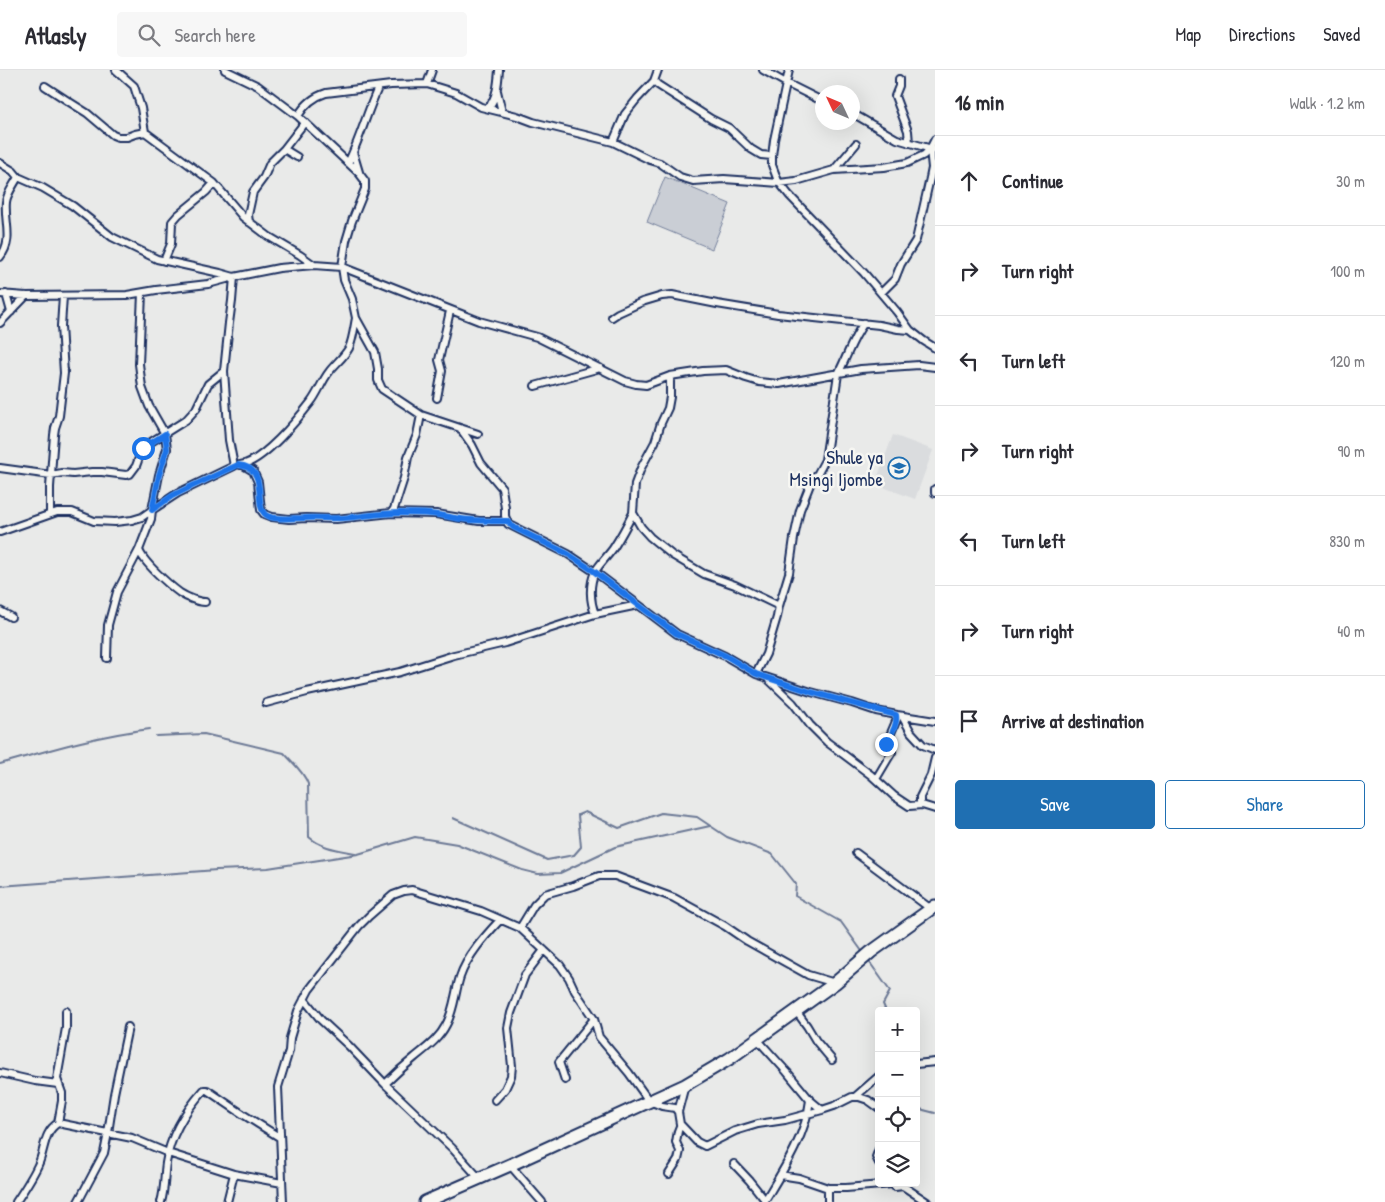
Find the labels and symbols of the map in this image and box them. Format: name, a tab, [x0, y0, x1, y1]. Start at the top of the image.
north arrow	[815, 85, 860, 130]
route start	[132, 437, 155, 460]
place label: Shule ya Msingi Ijombe	[790, 444, 884, 492]
school or university icon: Shule ya Msingi Ijombe	[887, 456, 911, 480]
route end	[875, 733, 898, 756]

